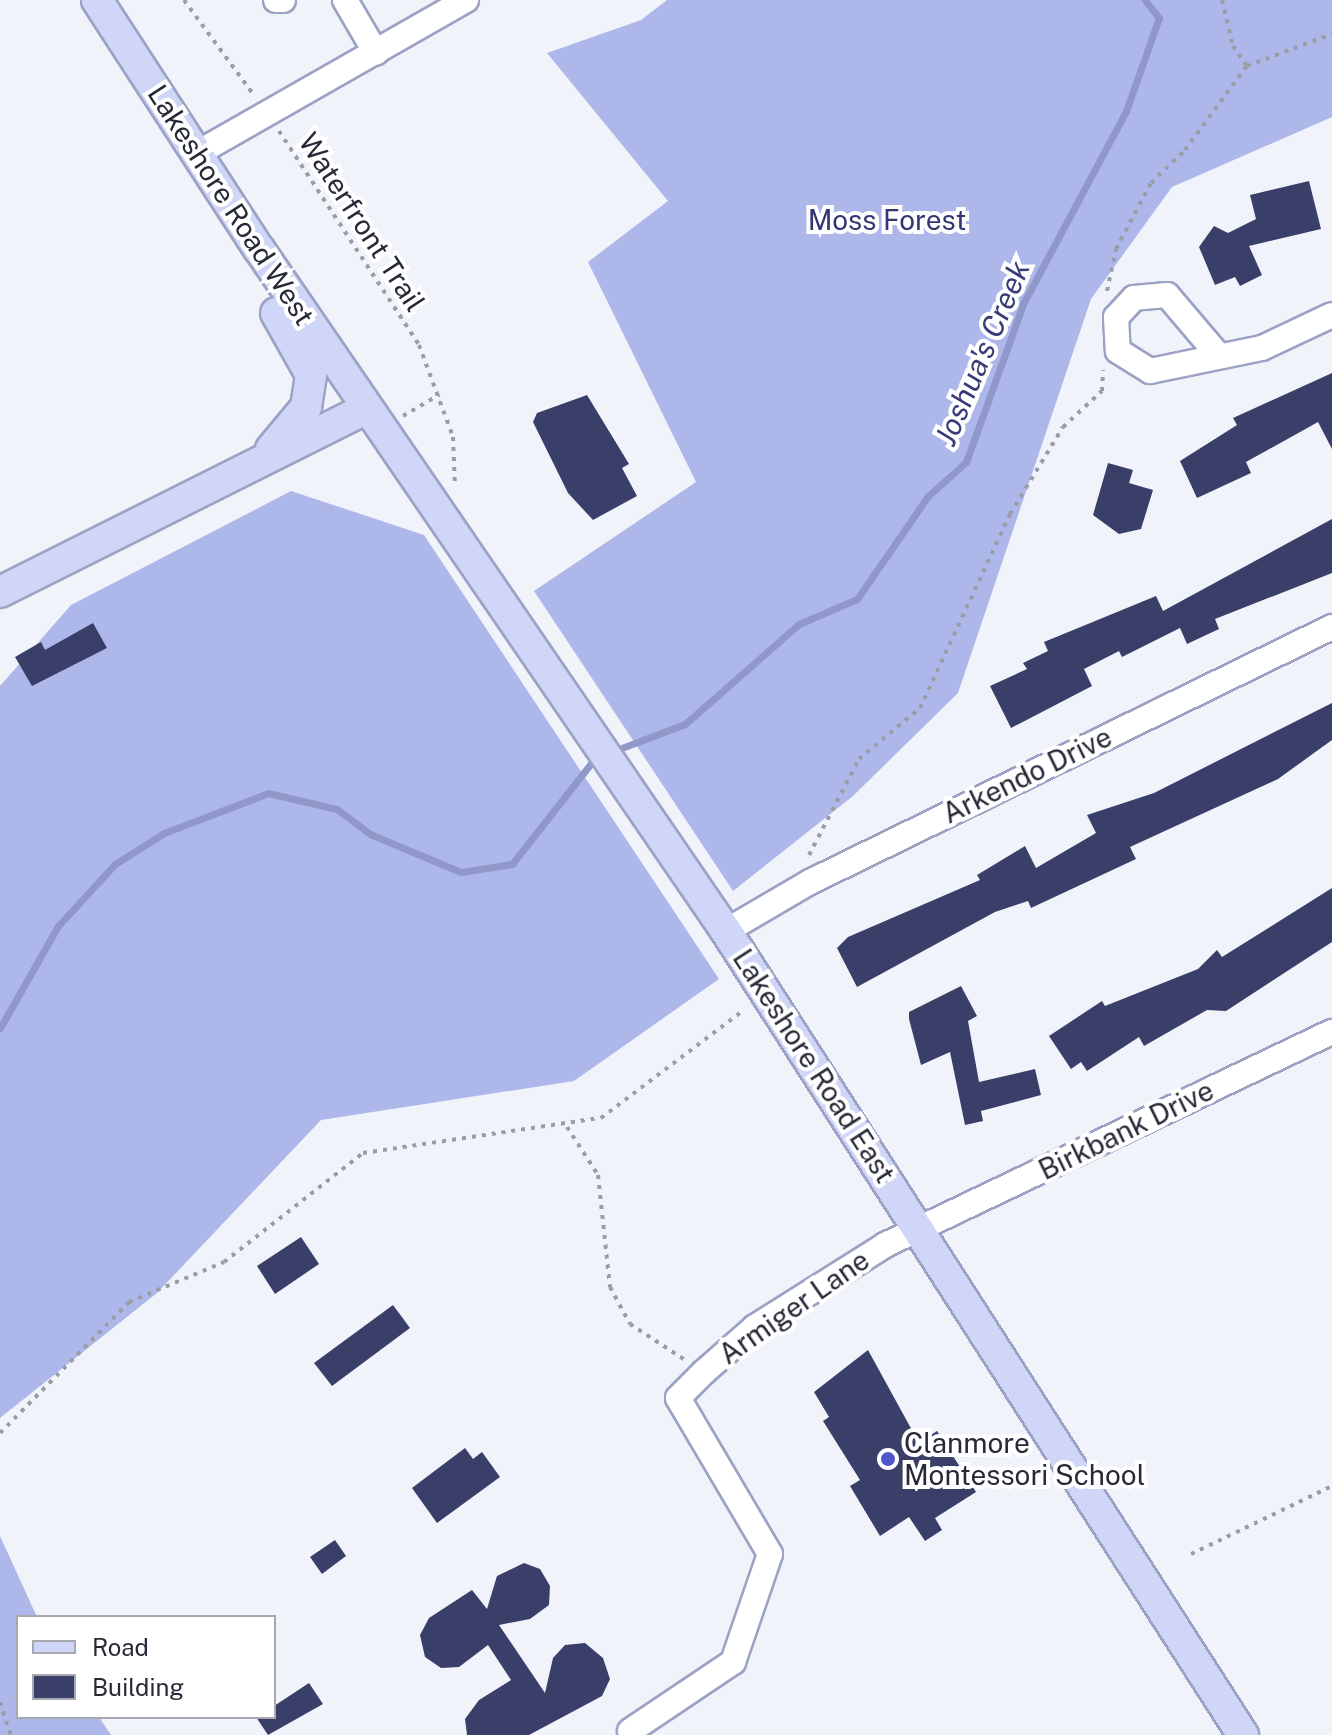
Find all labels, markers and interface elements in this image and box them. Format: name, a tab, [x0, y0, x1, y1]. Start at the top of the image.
street label: Lakeshore Road West	[140, 78, 322, 332]
street label: Waterfront Trail	[292, 126, 432, 318]
park label: Moss Forest	[808, 203, 966, 237]
water label: Joshua's Creek	[927, 255, 1037, 451]
street label: Arkendo Drive	[937, 720, 1117, 830]
street label: Lakeshore Road East	[726, 943, 902, 1189]
street label: Birkbank Drive	[1033, 1073, 1219, 1187]
street label: Armiger Lane	[712, 1243, 876, 1371]
place label: Clanmore Montessori School	[904, 1426, 1145, 1492]
marker: Clanmore Montessori School	[879, 1450, 897, 1468]
legend	[16, 1615, 276, 1719]
text: Road	[92, 1633, 149, 1661]
text: Building	[92, 1673, 184, 1701]

